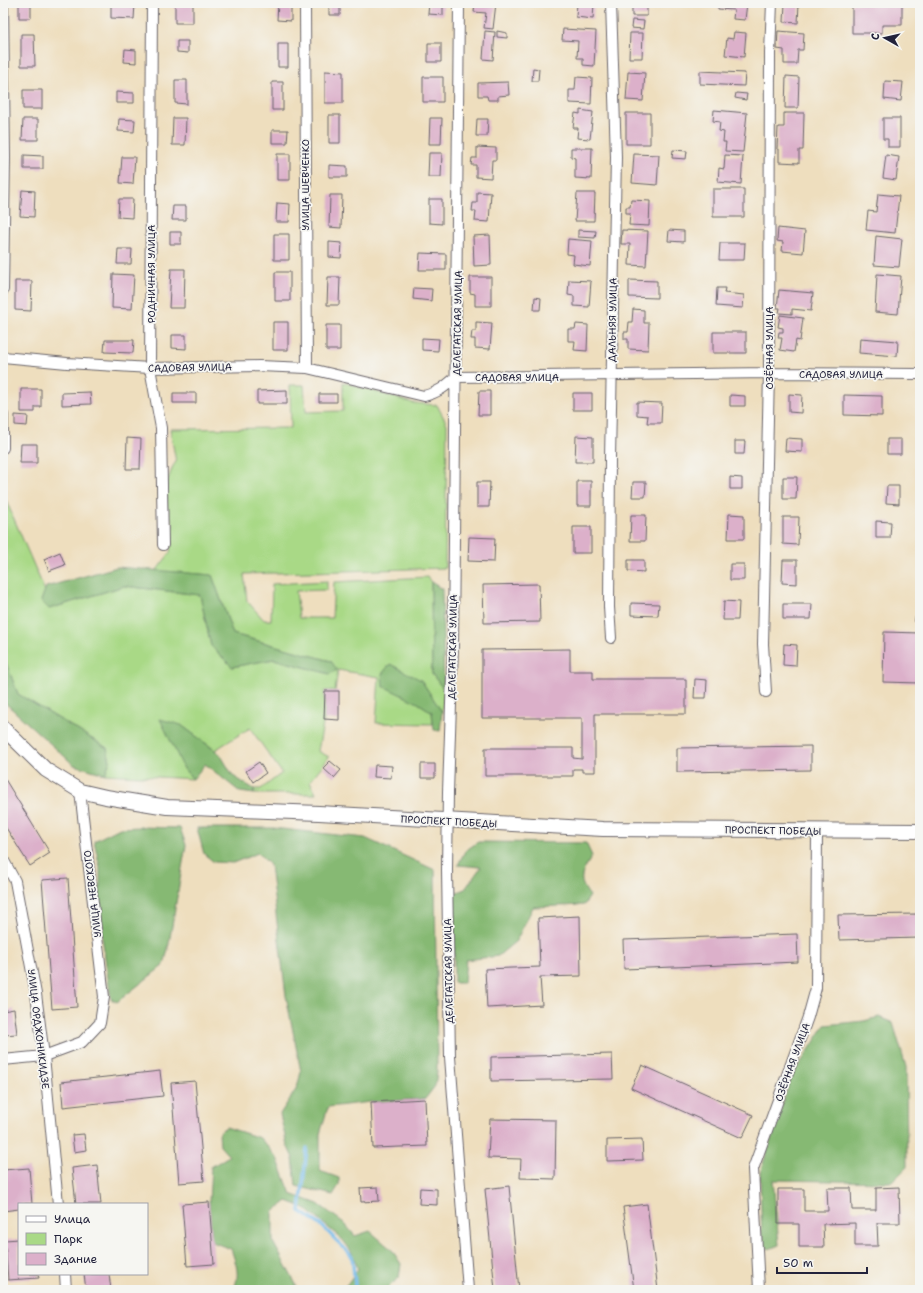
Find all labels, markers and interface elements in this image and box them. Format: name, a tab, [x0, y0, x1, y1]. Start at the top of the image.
north arrow	[865, 18, 905, 58]
text: С	[868, 32, 884, 41]
street label: УЛИЦА ШЕВЧЕНКО	[299, 139, 312, 231]
street label: РОДНИЧНАЯ УЛИЦА	[145, 225, 158, 323]
street label: ДЕЛЕГАТСКАЯ УЛИЦА	[450, 270, 465, 376]
street label: ДАЛЬНЯЯ УЛИЦА	[605, 278, 620, 362]
street label: ОЗЁРНАЯ УЛИЦА	[763, 307, 776, 389]
street label: САДОВАЯ УЛИЦА	[148, 360, 232, 375]
street label: САДОВАЯ УЛИЦА	[799, 368, 883, 381]
street label: САДОВАЯ УЛИЦА	[475, 371, 559, 384]
street label: ДЕЛЕГАТСКАЯ УЛИЦА	[445, 594, 460, 700]
street label: ПРОСПЕКТ ПОБЕДЫ	[400, 812, 498, 831]
street label: ПРОСПЕКТ ПОБЕДЫ	[725, 823, 821, 838]
street label: УЛИЦА НЕВСКОГО	[81, 850, 104, 938]
street label: ДЕЛЕГАТСКАЯ УЛИЦА	[441, 918, 456, 1024]
street label: УЛИЦА ОРДЖОНИКИДЗЕ	[25, 968, 52, 1090]
street label: ОЗЁРНАЯ УЛИЦА	[772, 1021, 813, 1103]
legend	[18, 1203, 148, 1275]
text: Улица	[54, 1211, 91, 1227]
text: Парк	[54, 1231, 83, 1247]
scale bar	[777, 1249, 867, 1275]
text: Здание	[54, 1251, 98, 1267]
text: 50 m	[783, 1255, 813, 1271]

